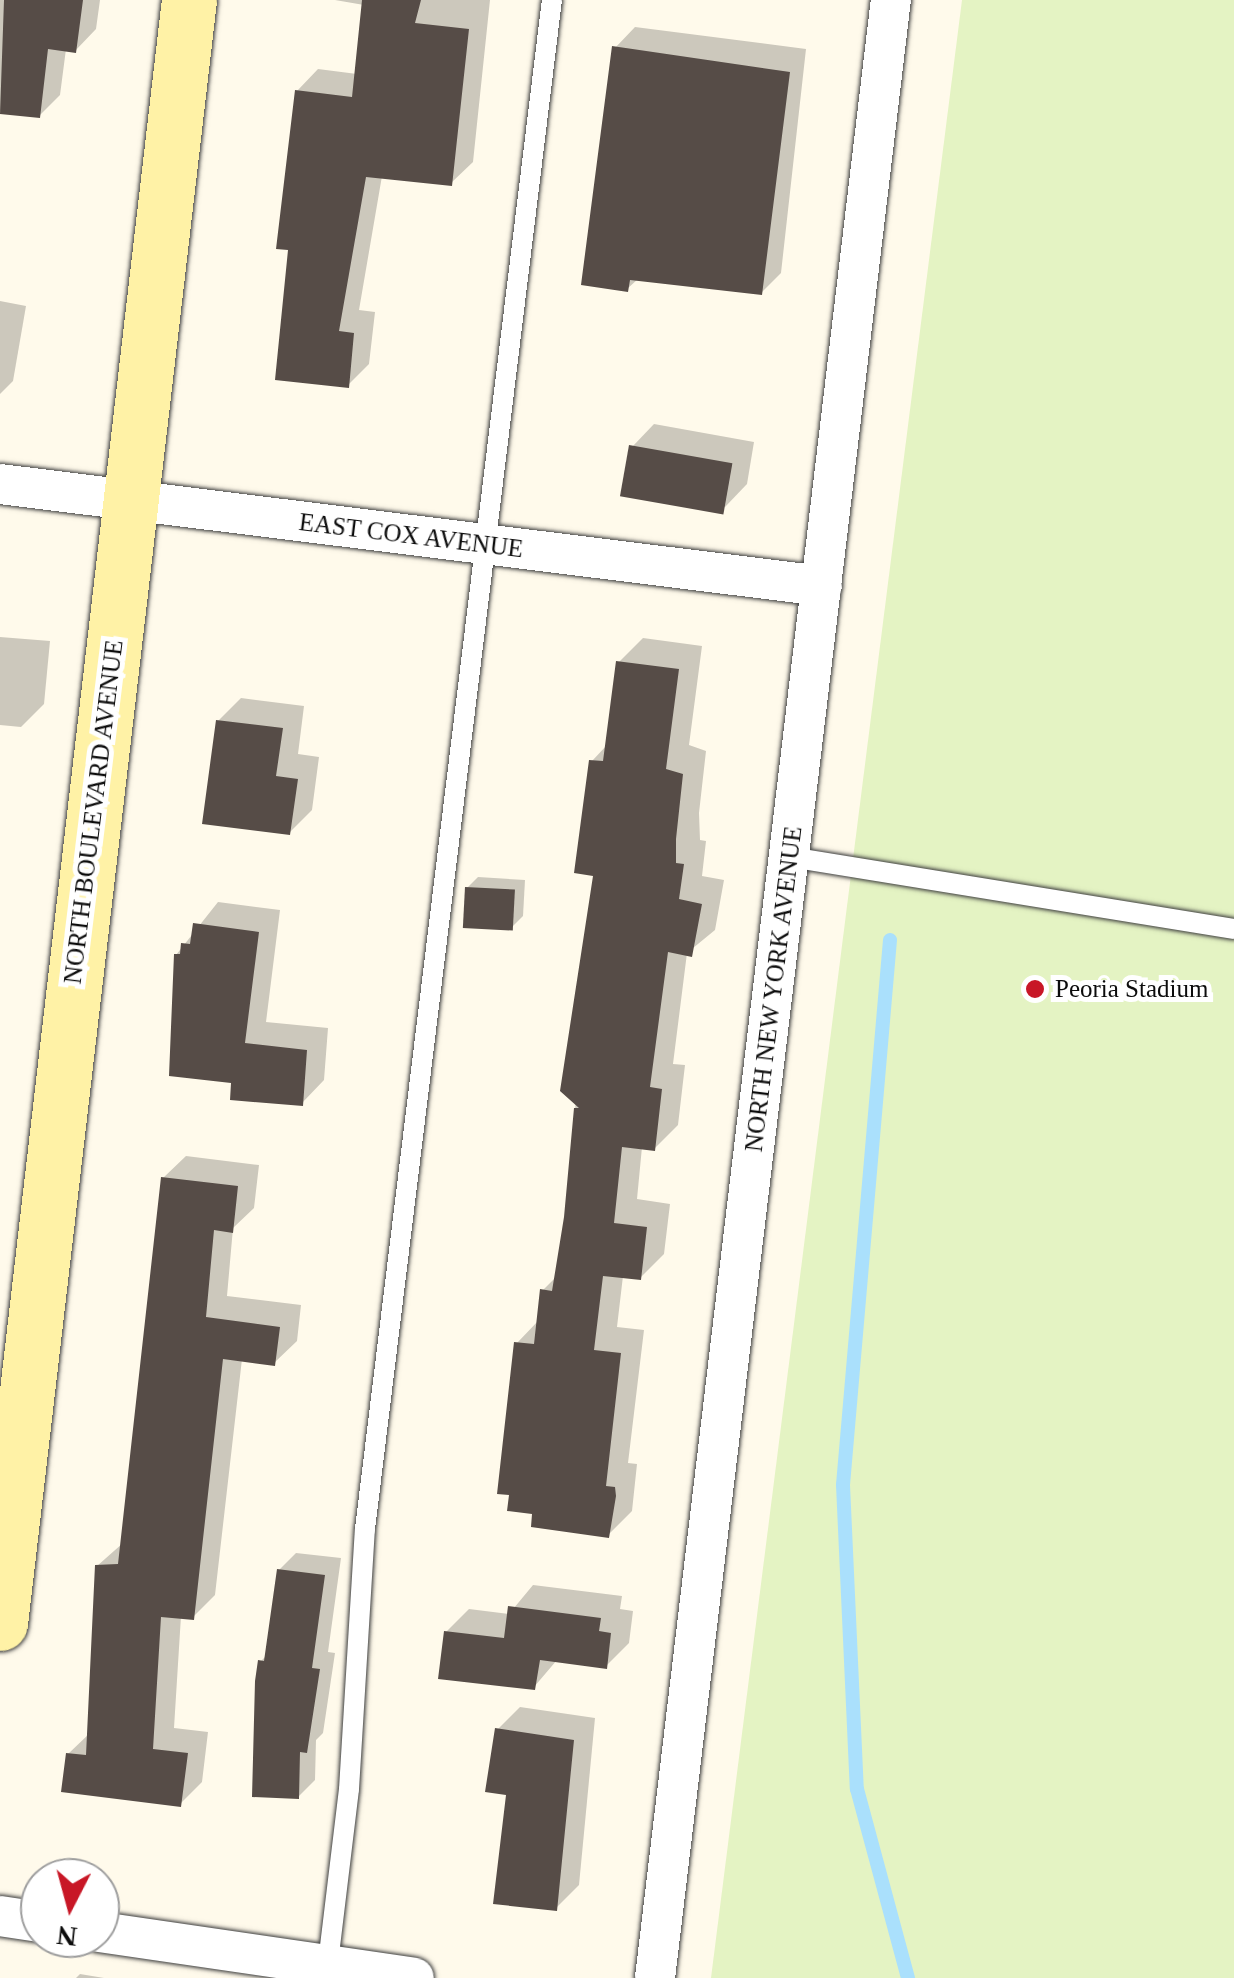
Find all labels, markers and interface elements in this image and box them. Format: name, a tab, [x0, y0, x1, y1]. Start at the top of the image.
street label: EAST COX AVENUE	[296, 507, 526, 565]
street label: NORTH BOULEVARD AVENUE	[58, 638, 130, 986]
street label: NORTH NEW YORK AVENUE	[739, 823, 809, 1155]
place label: Peoria Stadium	[1055, 974, 1208, 1004]
marker: Peoria Stadium	[1024, 978, 1046, 1000]
north arrow	[20, 1858, 120, 1958]
text: N	[55, 1920, 79, 1953]

